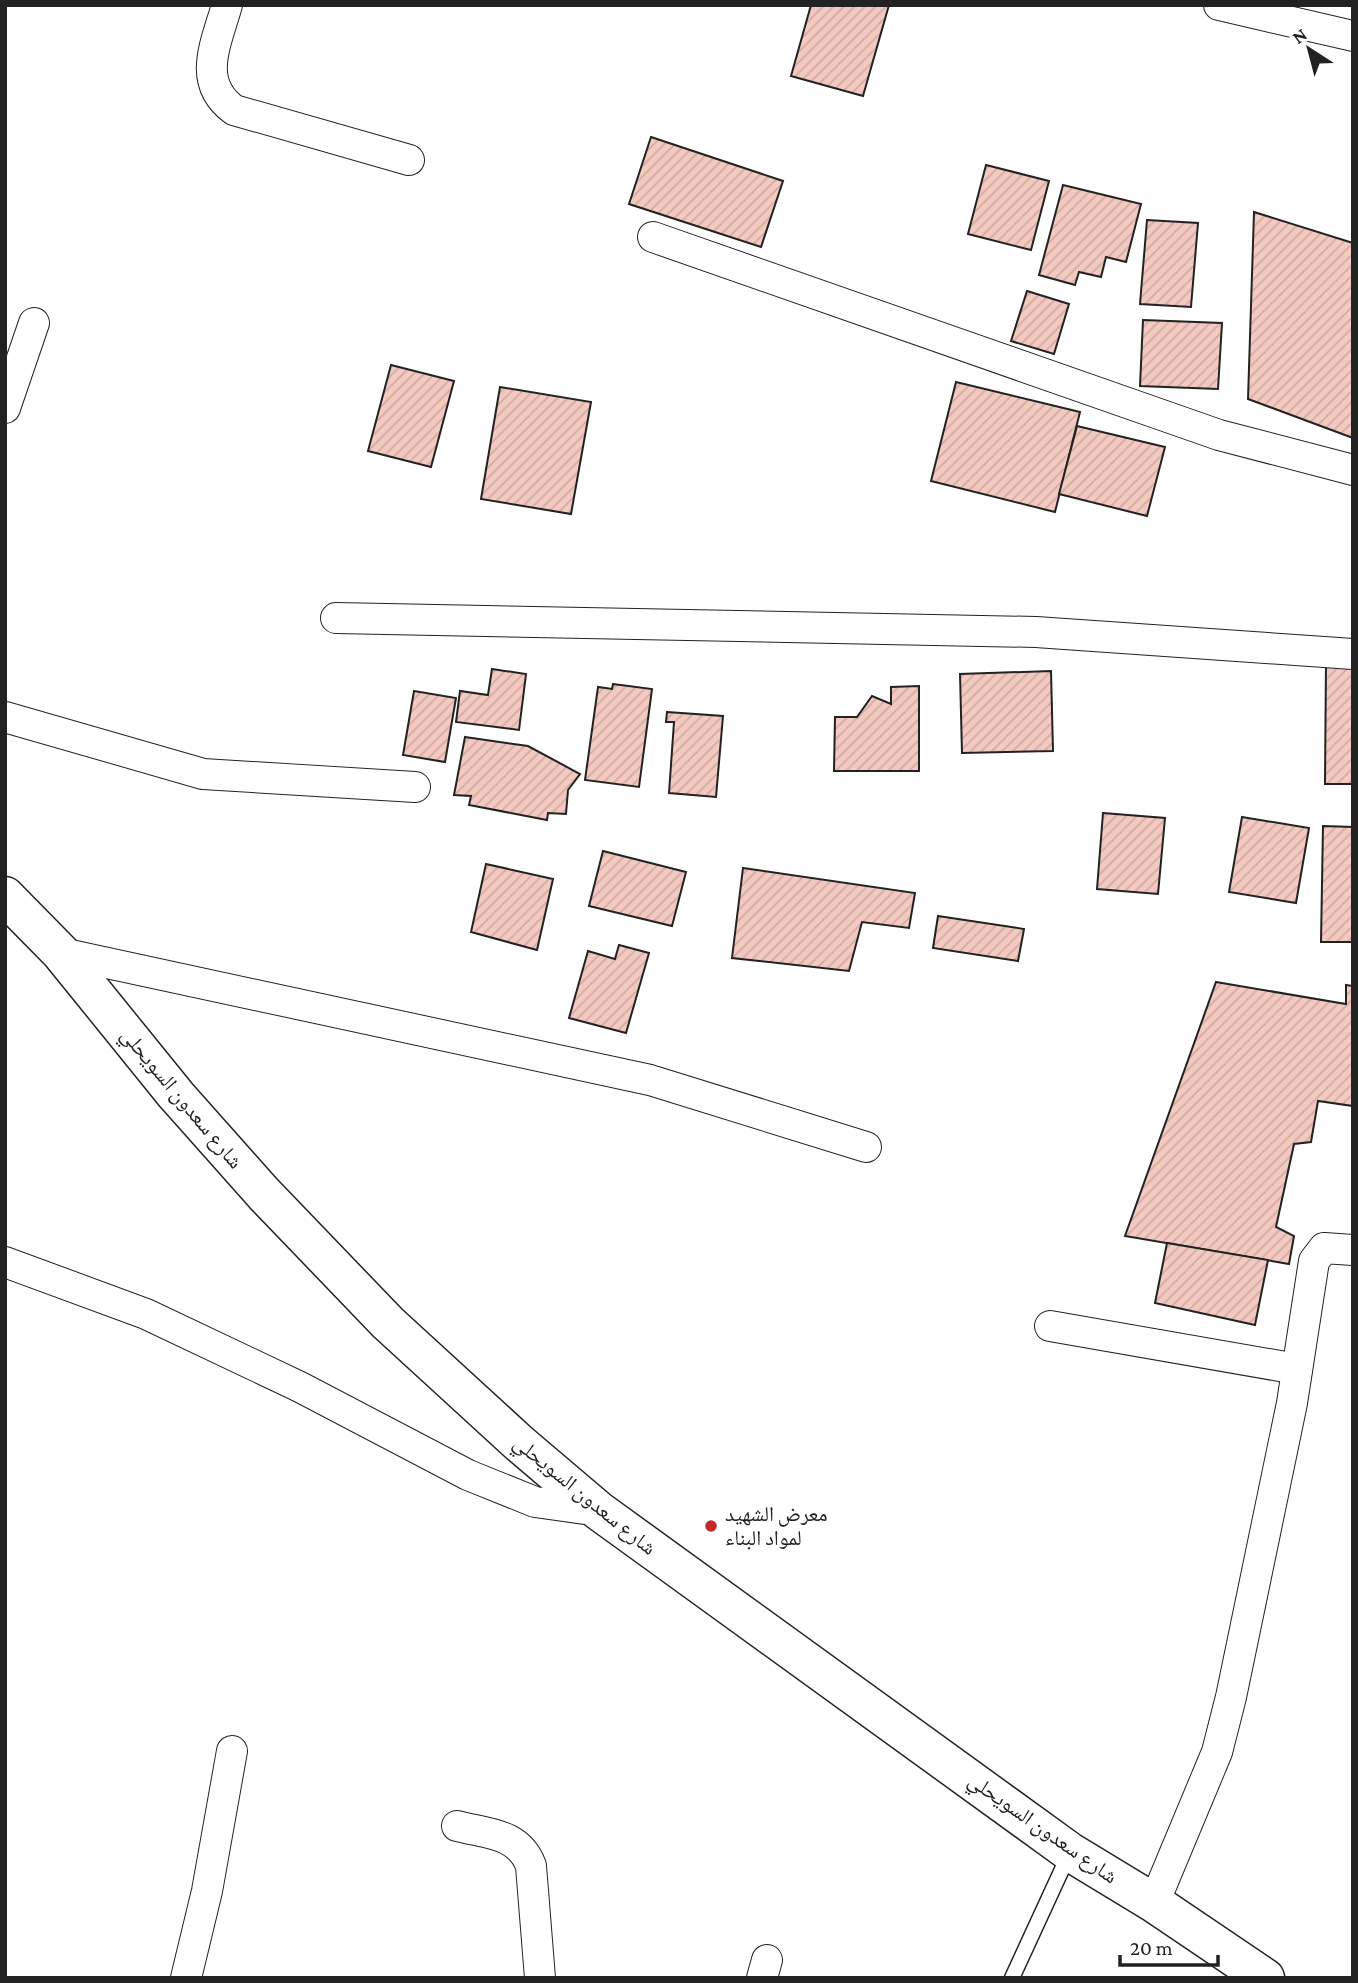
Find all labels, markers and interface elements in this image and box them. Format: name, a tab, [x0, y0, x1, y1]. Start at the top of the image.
north arrow	[1274, 14, 1344, 84]
text: N	[1288, 23, 1311, 48]
street label: شارع سعدون السويحلي	[113, 1023, 248, 1176]
street label: شارع سعدون السويحلي	[506, 1430, 661, 1563]
place label: معرض الشهيد لمواد البناء	[725, 1502, 828, 1550]
marker: معرض الشهيد لمواد البناء	[703, 1518, 719, 1534]
street label: شارع سعدون السويحلي	[961, 1768, 1122, 1892]
scale bar	[1120, 1924, 1218, 1968]
text: 20 m	[1130, 1936, 1173, 1960]

